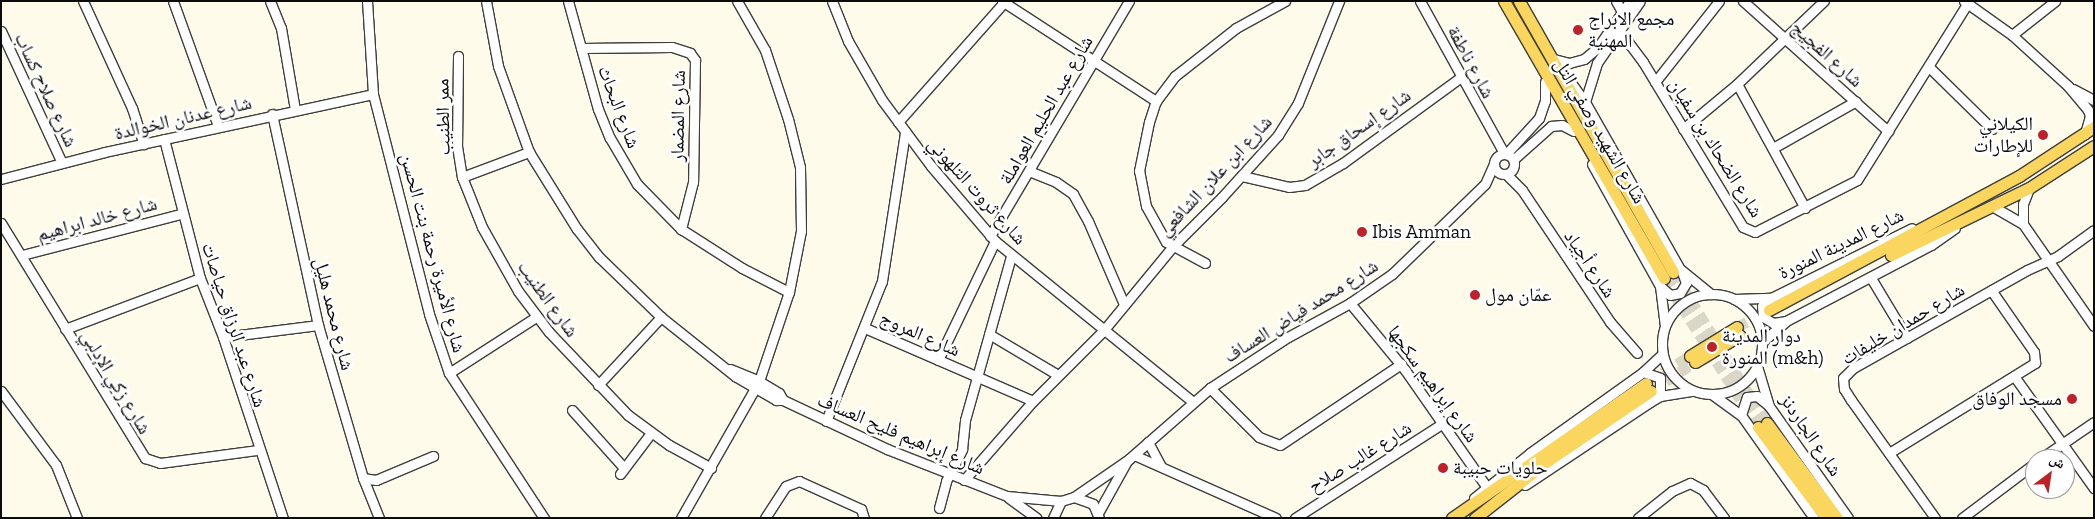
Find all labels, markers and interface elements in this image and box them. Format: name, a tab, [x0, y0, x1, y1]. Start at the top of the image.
place label: مجمع الابراج المهنية	[1588, 8, 1674, 52]
street label: شارع الفجيج	[1786, 16, 1868, 92]
street label: شارع ناطفة	[1442, 22, 1500, 102]
marker: مجمع الابراج المهنية	[1572, 24, 1584, 36]
street label: شارع صلاح كساب	[10, 29, 82, 151]
street label: شارع عبد الحليم العواملة	[994, 32, 1098, 188]
street label: شارع الشهيد وصفي التل	[1549, 54, 1651, 208]
street label: شارع البحاث	[593, 62, 645, 152]
street label: شارع المضمار	[666, 70, 690, 162]
street label: شارع الضحاك بن سفيان	[1664, 74, 1768, 222]
street label: ممر الطنيب	[431, 78, 455, 156]
street label: شارع إسحاق جابر	[1303, 84, 1415, 172]
street label: شارع عدنان الخوالدة	[112, 91, 254, 145]
street label: شارع ابن علان الشافعي	[1153, 111, 1277, 241]
place label: الكيلاني للإطارات	[1974, 113, 2033, 157]
marker: الكيلاني للإطارات	[2037, 129, 2049, 141]
street label: شارع ثروت التلهوني	[923, 132, 1031, 250]
street label: شارع الأميرة رحمة بنت الحسن	[395, 151, 471, 355]
street label: شارع خالد ابراهيم	[35, 192, 159, 246]
street label: شارع المدينة المنورة	[1775, 204, 1907, 284]
place label: Ibis Amman	[1372, 221, 1471, 243]
marker: Ibis Amman	[1356, 226, 1368, 238]
street label: شارع أجياد	[1559, 226, 1621, 302]
street label: شارع عبد الرزاق حياصات	[197, 240, 271, 410]
street label: شارع محمد فياض العساف	[1220, 254, 1382, 368]
street label: شارع محمد هليل	[309, 255, 359, 373]
street label: شارع الطنيب	[513, 256, 583, 342]
street label: شارع حمدان خليفات	[1837, 278, 1969, 370]
place label: عمّان مول	[1485, 284, 1552, 306]
marker: عمّان مول	[1469, 289, 1481, 301]
street label: شارع المروج	[876, 306, 964, 362]
street label: شارع إبراهيم سكجها	[1383, 321, 1483, 447]
place label: دوار المدينة المنورة (m&h)	[1722, 325, 1823, 369]
street label: شارع زكي الإدلبي	[76, 326, 156, 438]
marker: دوار المدينة المنورة (m&h)	[1706, 341, 1718, 353]
street label: شارع إبراهيم فليح العساف	[814, 388, 988, 480]
place label: مسجد الوفاق	[1972, 388, 2062, 410]
street label: شارع الجاردنز	[1775, 389, 1847, 481]
marker: مسجد الوفاق	[2066, 393, 2078, 405]
street label: شارع غالب صلاح	[1304, 416, 1416, 498]
north arrow	[2025, 449, 2075, 499]
text: ش	[2047, 450, 2068, 473]
place label: حلويات حبيبة	[1453, 457, 1548, 479]
marker: حلويات حبيبة	[1437, 462, 1449, 474]

